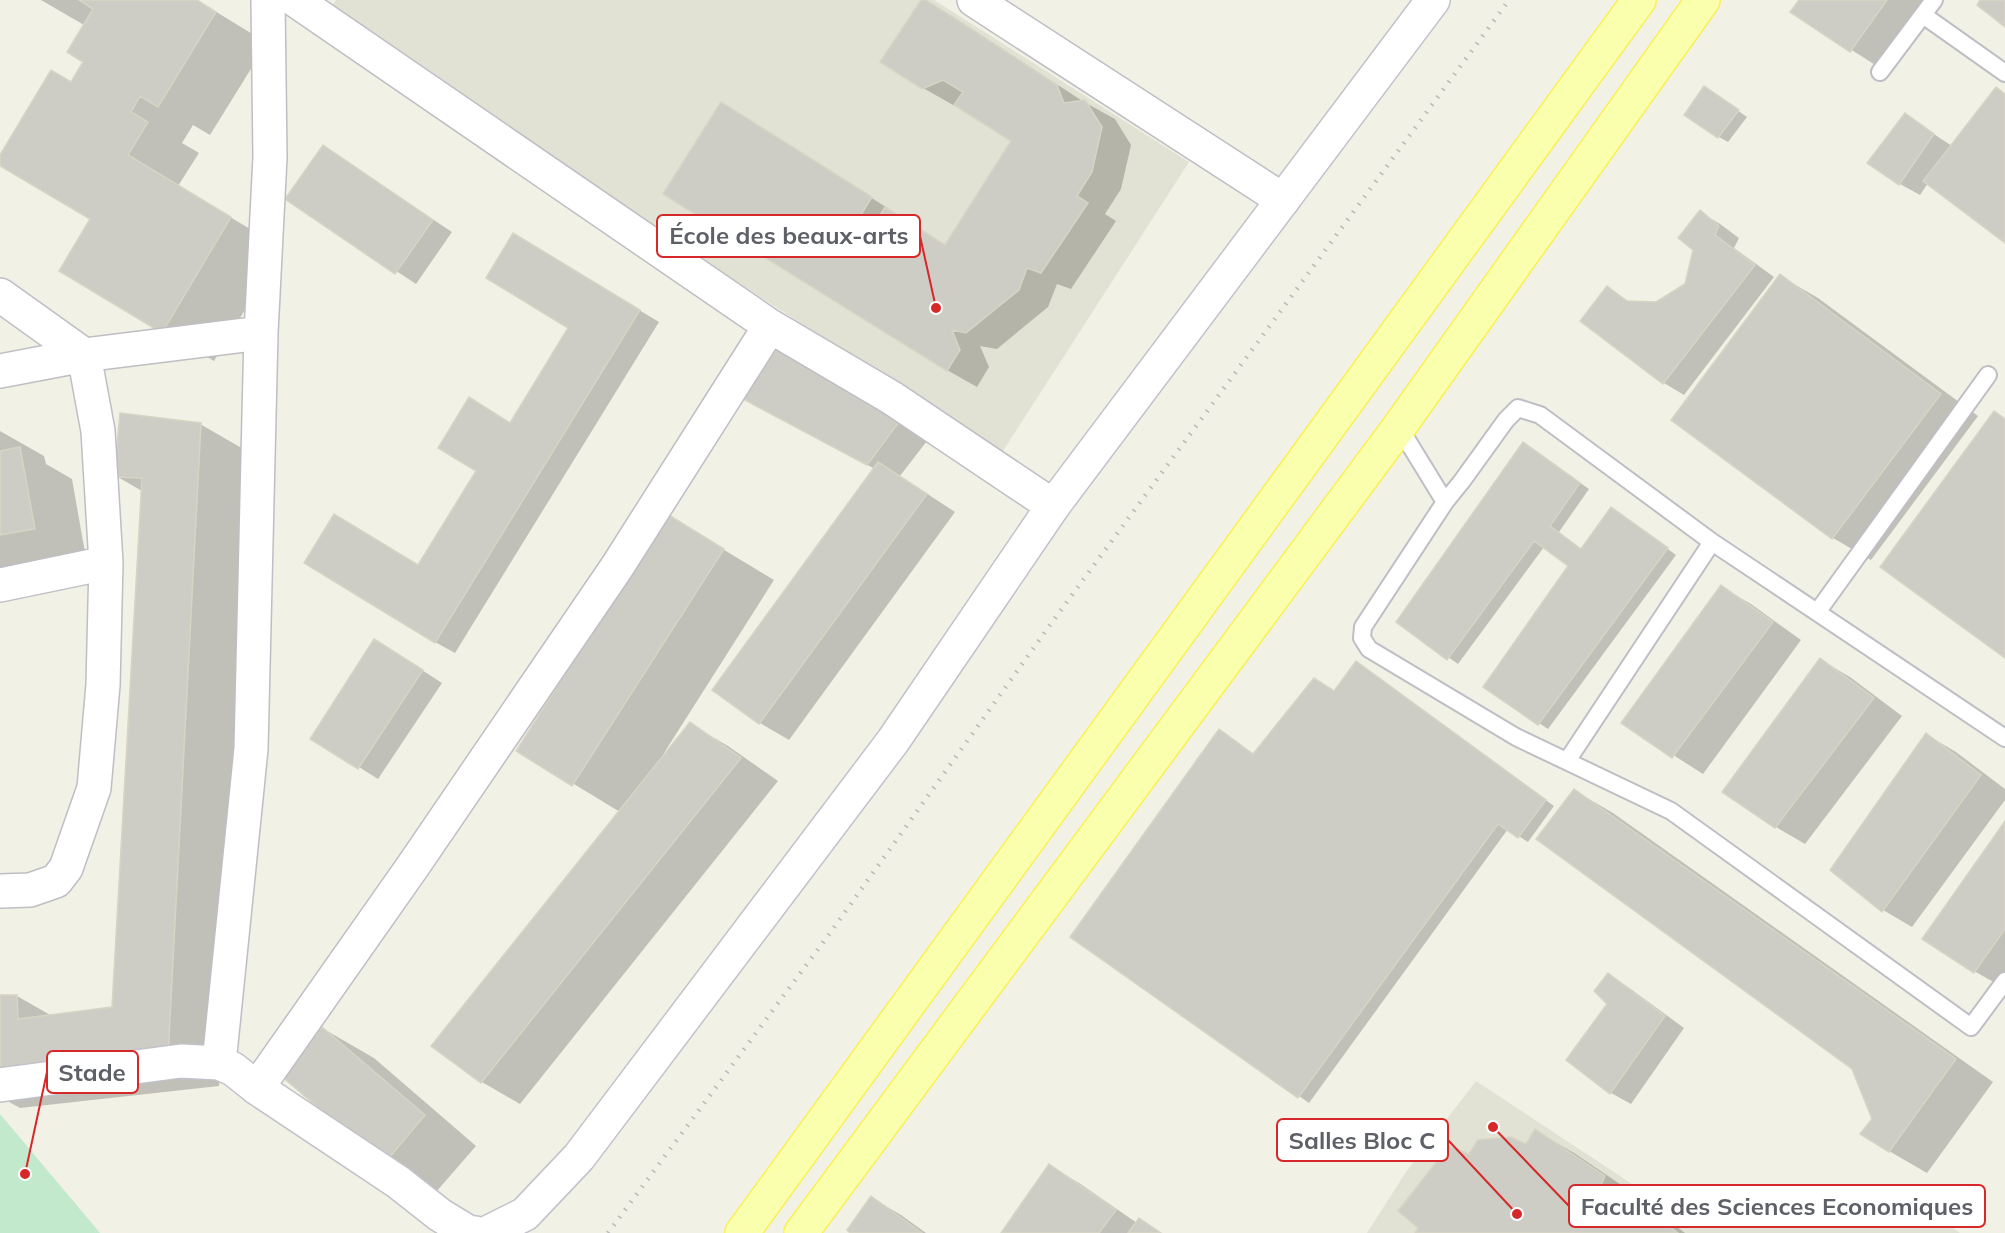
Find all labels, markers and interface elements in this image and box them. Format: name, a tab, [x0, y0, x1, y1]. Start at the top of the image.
callout: École des beaux-arts	[657, 215, 920, 257]
text: École des beaux-arts	[669, 220, 909, 250]
callout: Stade	[47, 1051, 138, 1093]
text: Stade	[58, 1057, 126, 1087]
callout: Salles Bloc C	[1277, 1119, 1448, 1161]
text: Salles Bloc C	[1289, 1125, 1435, 1155]
callout: Faculté des Sciences Economiques	[1569, 1185, 1985, 1227]
text: Faculté des Sciences Economiques	[1581, 1191, 1973, 1221]

